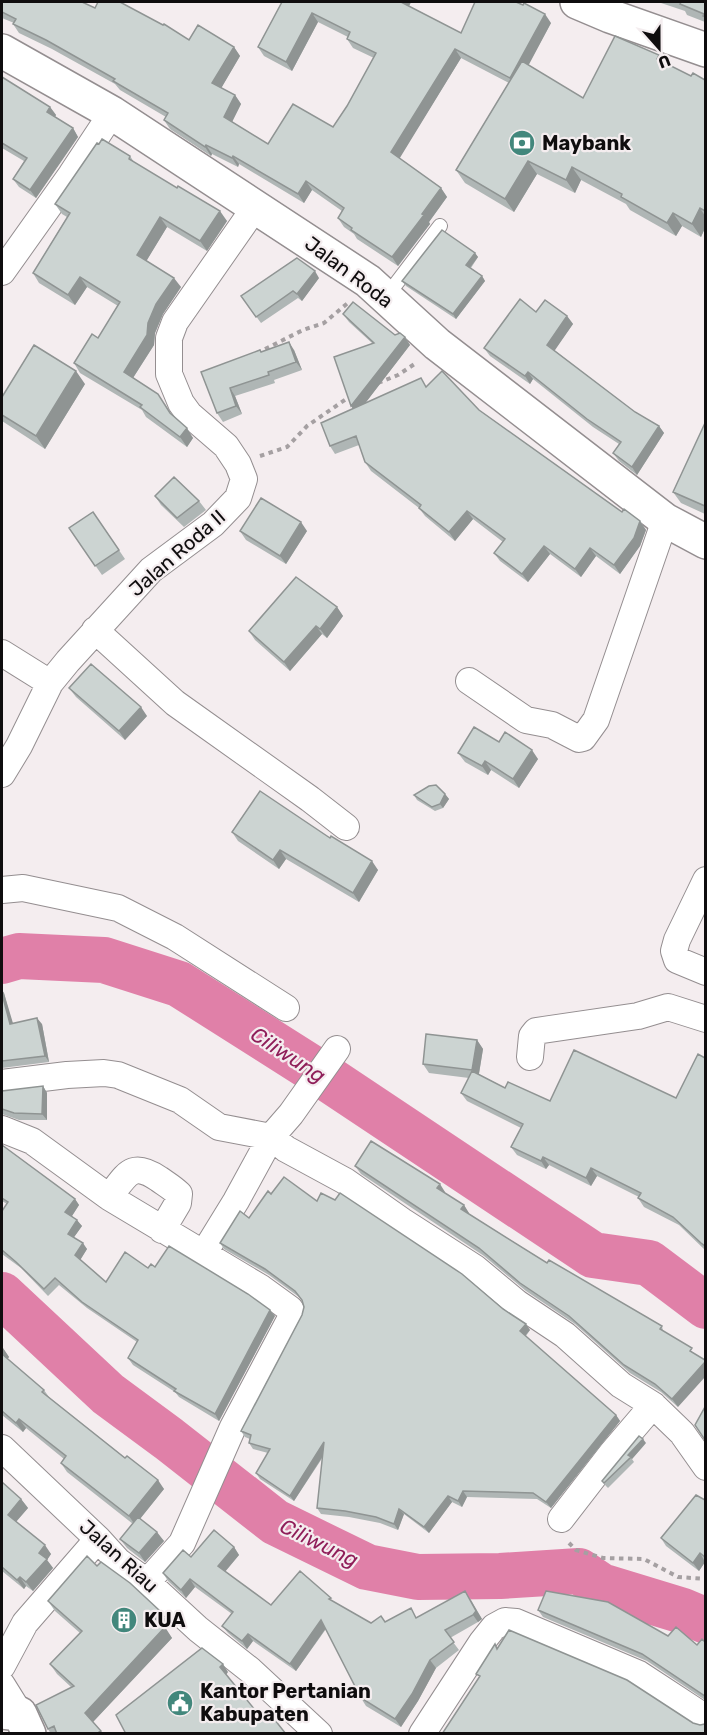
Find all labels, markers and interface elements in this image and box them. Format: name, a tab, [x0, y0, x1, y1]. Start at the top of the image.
north arrow	[629, 18, 689, 78]
text: U	[655, 51, 673, 72]
bank icon: Maybank	[507, 128, 537, 158]
place label: Maybank	[542, 131, 631, 155]
street label: Jalan Roda	[300, 231, 398, 313]
street label: Jalan Roda II	[124, 505, 230, 601]
water label: Ciliwung	[246, 1021, 330, 1088]
water label: Ciliwung	[276, 1513, 362, 1572]
street label: Jalan Riau	[75, 1514, 163, 1598]
building icon: KUA	[109, 1605, 139, 1635]
place label: KUA	[144, 1608, 186, 1632]
place label: Kantor Pertanian Kabupaten	[200, 1679, 371, 1726]
public building icon: Kantor Pertanian Kabupaten	[165, 1688, 195, 1718]

